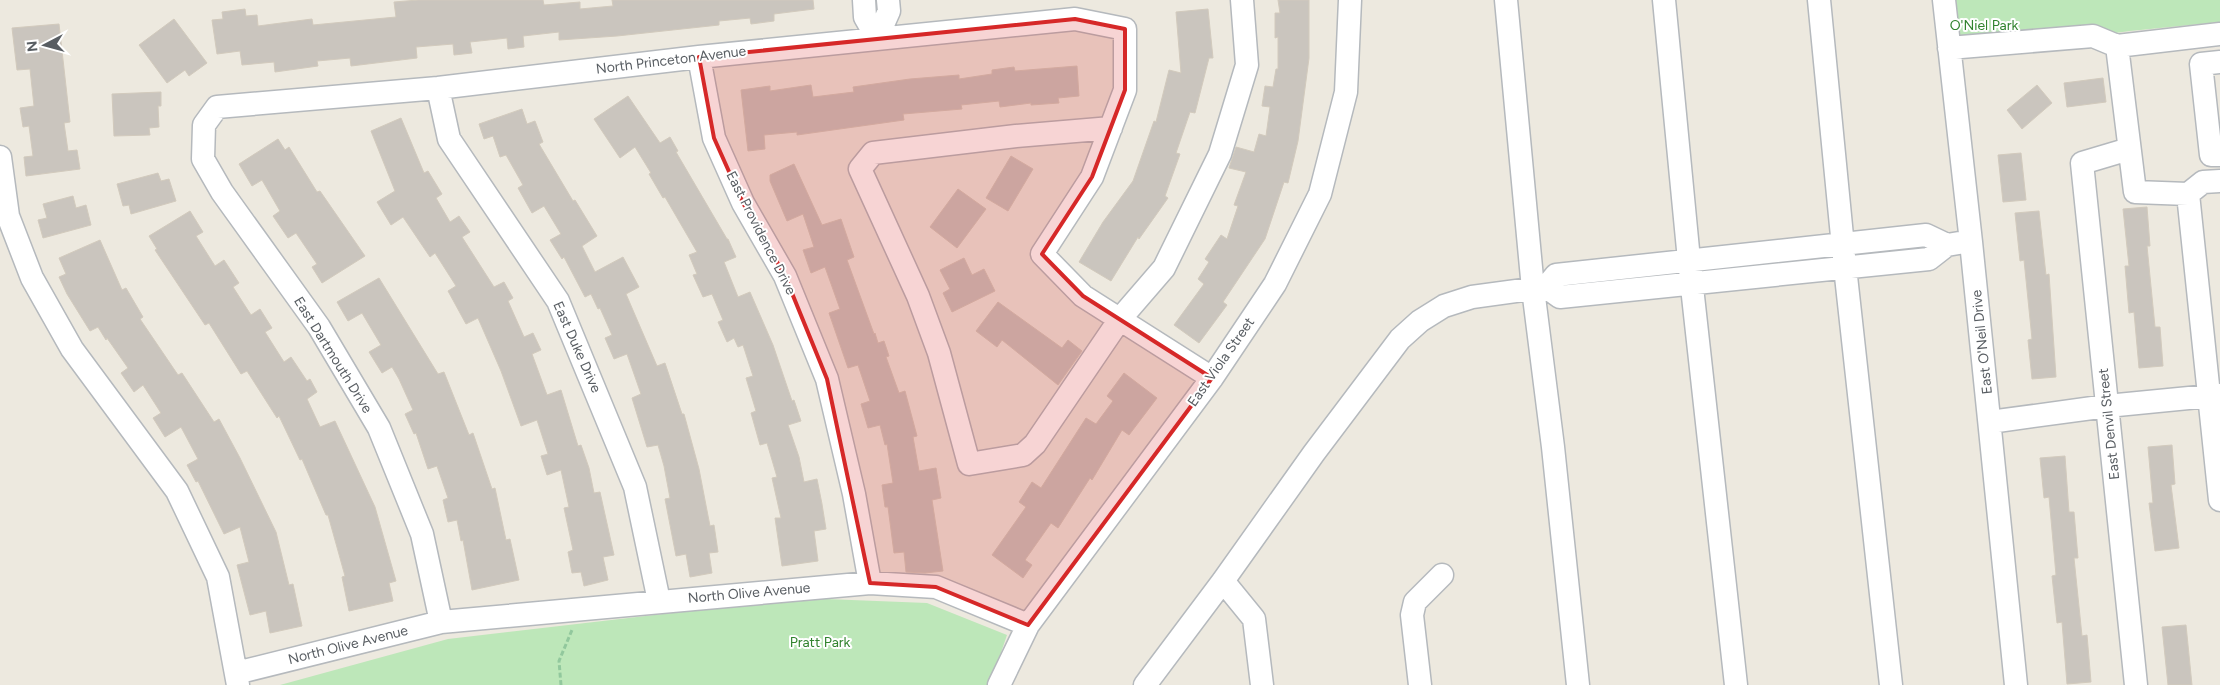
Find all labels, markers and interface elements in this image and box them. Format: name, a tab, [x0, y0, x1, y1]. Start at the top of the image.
park label: O'Niel Park	[1950, 17, 2018, 34]
north arrow	[20, 20, 70, 70]
text: N	[24, 40, 42, 53]
street label: North Princeton Avenue	[595, 42, 747, 78]
street label: East Providence Drive	[722, 168, 800, 298]
street label: East O'Neil Drive	[1968, 289, 1996, 395]
street label: East Dartmouth Drive	[290, 294, 376, 417]
street label: East Duke Drive	[549, 299, 605, 396]
street label: East Viola Street	[1184, 314, 1258, 410]
street label: East Denvil Street	[2095, 367, 2123, 481]
street label: North Olive Avenue	[687, 579, 811, 607]
street label: North Olive Avenue	[286, 622, 410, 668]
park label: Pratt Park	[790, 634, 851, 651]

